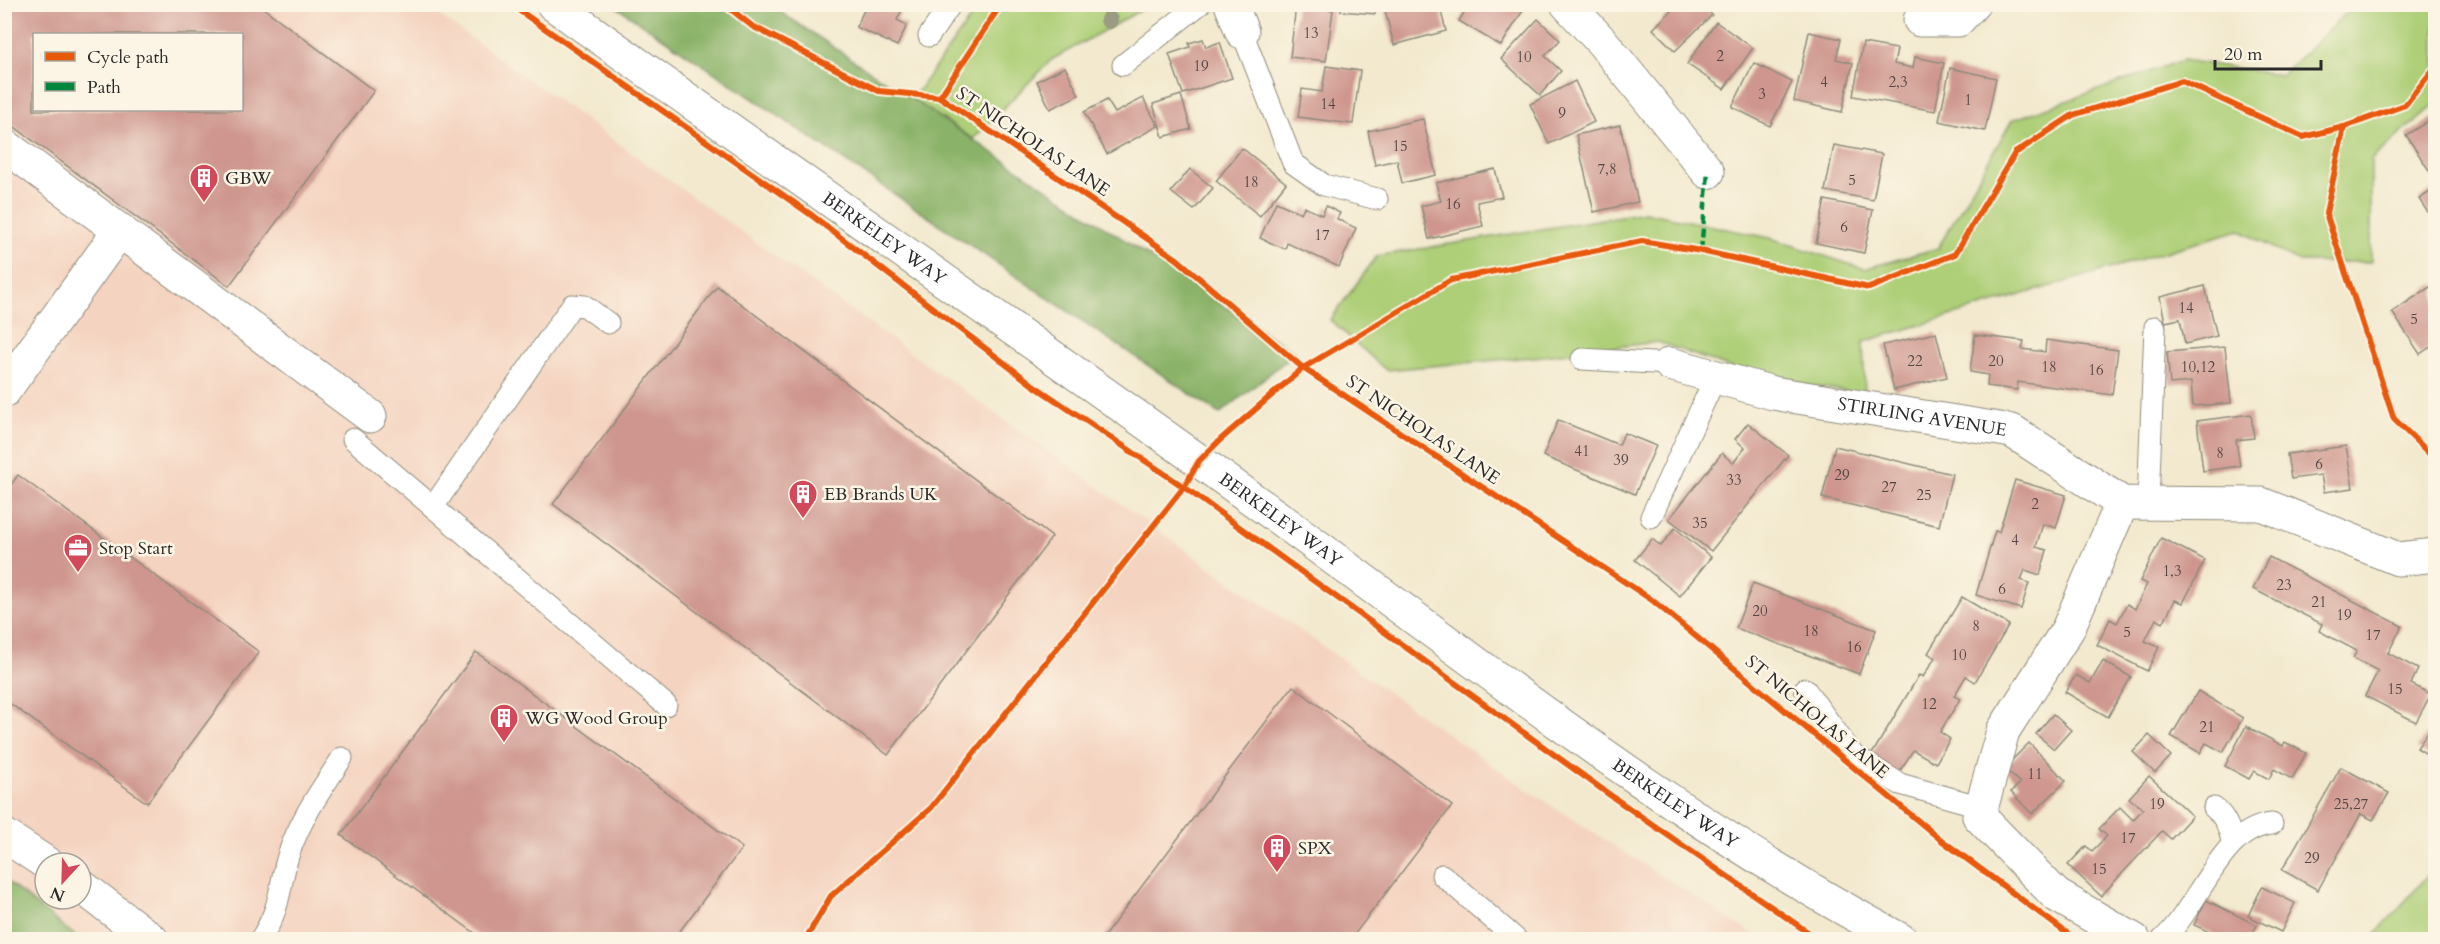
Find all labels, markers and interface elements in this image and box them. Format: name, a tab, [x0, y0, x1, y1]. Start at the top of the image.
house number: 13	[1303, 23, 1319, 43]
legend	[33, 33, 243, 111]
scale bar	[2215, 33, 2322, 71]
text: 20 m	[2224, 42, 2263, 67]
text: Cycle path	[87, 45, 169, 70]
house number: 2	[1716, 46, 1724, 66]
house number: 10	[1516, 47, 1532, 67]
house number: 19	[1193, 56, 1209, 76]
house number: 4	[1820, 72, 1828, 92]
house number: 2,3	[1888, 72, 1908, 92]
text: Path	[87, 75, 121, 100]
street label: ST NICHOLAS LANE	[951, 81, 1115, 203]
house number: 3	[1758, 84, 1766, 104]
house number: 1	[1964, 90, 1972, 110]
house number: 14	[1320, 94, 1336, 114]
house number: 9	[1558, 103, 1566, 123]
house number: 15	[1392, 136, 1408, 156]
house number: 7,8	[1597, 159, 1617, 179]
building icon: GBW	[188, 162, 220, 204]
place label: GBW	[225, 166, 271, 191]
house number: 5	[1848, 170, 1856, 190]
house number: 18	[1243, 172, 1259, 192]
street label: BERKELEY WAY	[817, 186, 952, 291]
house number: 16	[1445, 194, 1461, 214]
house number: 6	[1840, 217, 1848, 237]
house number: 17	[1314, 225, 1330, 245]
house number: 14	[2178, 298, 2194, 318]
house number: 5	[2410, 309, 2418, 329]
house number: 22	[1907, 351, 1923, 371]
house number: 20	[1988, 351, 2004, 371]
house number: 18	[2041, 357, 2057, 377]
house number: 10,12	[2181, 357, 2216, 377]
house number: 16	[2088, 360, 2104, 380]
street label: ST NICHOLAS LANE	[1341, 369, 1505, 491]
street label: STIRLING AVENUE	[1836, 391, 2008, 442]
house number: 41	[1574, 441, 1590, 461]
house number: 8	[2216, 443, 2224, 463]
house number: 39	[1613, 450, 1629, 470]
house number: 6	[2315, 454, 2323, 474]
house number: 29	[1834, 465, 1850, 485]
street label: BERKELEY WAY	[1214, 467, 1348, 573]
house number: 33	[1726, 470, 1742, 490]
house number: 27	[1881, 477, 1897, 497]
building icon: EB Brands UK	[787, 478, 819, 520]
place label: EB Brands UK	[824, 482, 938, 507]
house number: 25	[1916, 485, 1932, 505]
house number: 2	[2031, 494, 2039, 514]
house number: 35	[1692, 513, 1708, 533]
house number: 4	[2011, 530, 2019, 550]
office icon: Stop Start	[62, 532, 94, 574]
place label: Stop Start	[99, 536, 173, 561]
house number: 1,3	[2162, 561, 2182, 581]
house number: 23	[2276, 575, 2292, 595]
house number: 6	[1998, 579, 2006, 599]
house number: 21	[2311, 592, 2327, 612]
house number: 20	[1752, 601, 1768, 621]
house number: 19	[2336, 605, 2352, 625]
house number: 8	[1972, 616, 1980, 636]
house number: 18	[1803, 621, 1819, 641]
house number: 5	[2123, 622, 2131, 642]
house number: 17	[2365, 625, 2381, 645]
house number: 16	[1846, 637, 1862, 657]
house number: 10	[1951, 645, 1967, 665]
street label: ST NICHOLAS LANE	[1740, 649, 1894, 785]
house number: 15	[2387, 679, 2403, 699]
house number: 12	[1921, 694, 1937, 714]
building icon: WG Wood Group	[488, 702, 520, 744]
place label: WG Wood Group	[524, 706, 668, 731]
house number: 21	[2199, 717, 2215, 737]
street label: BERKELEY WAY	[1607, 752, 1744, 855]
house number: 11	[2027, 764, 2043, 784]
house number: 19	[2149, 794, 2165, 814]
house number: 25,27	[2334, 794, 2369, 814]
house number: 17	[2120, 828, 2136, 848]
building icon: SPX	[1261, 832, 1293, 874]
place label: SPX	[1298, 836, 1333, 861]
house number: 29	[2304, 848, 2320, 868]
north arrow	[33, 851, 93, 911]
house number: 15	[2091, 859, 2107, 879]
text: N	[47, 881, 68, 907]

